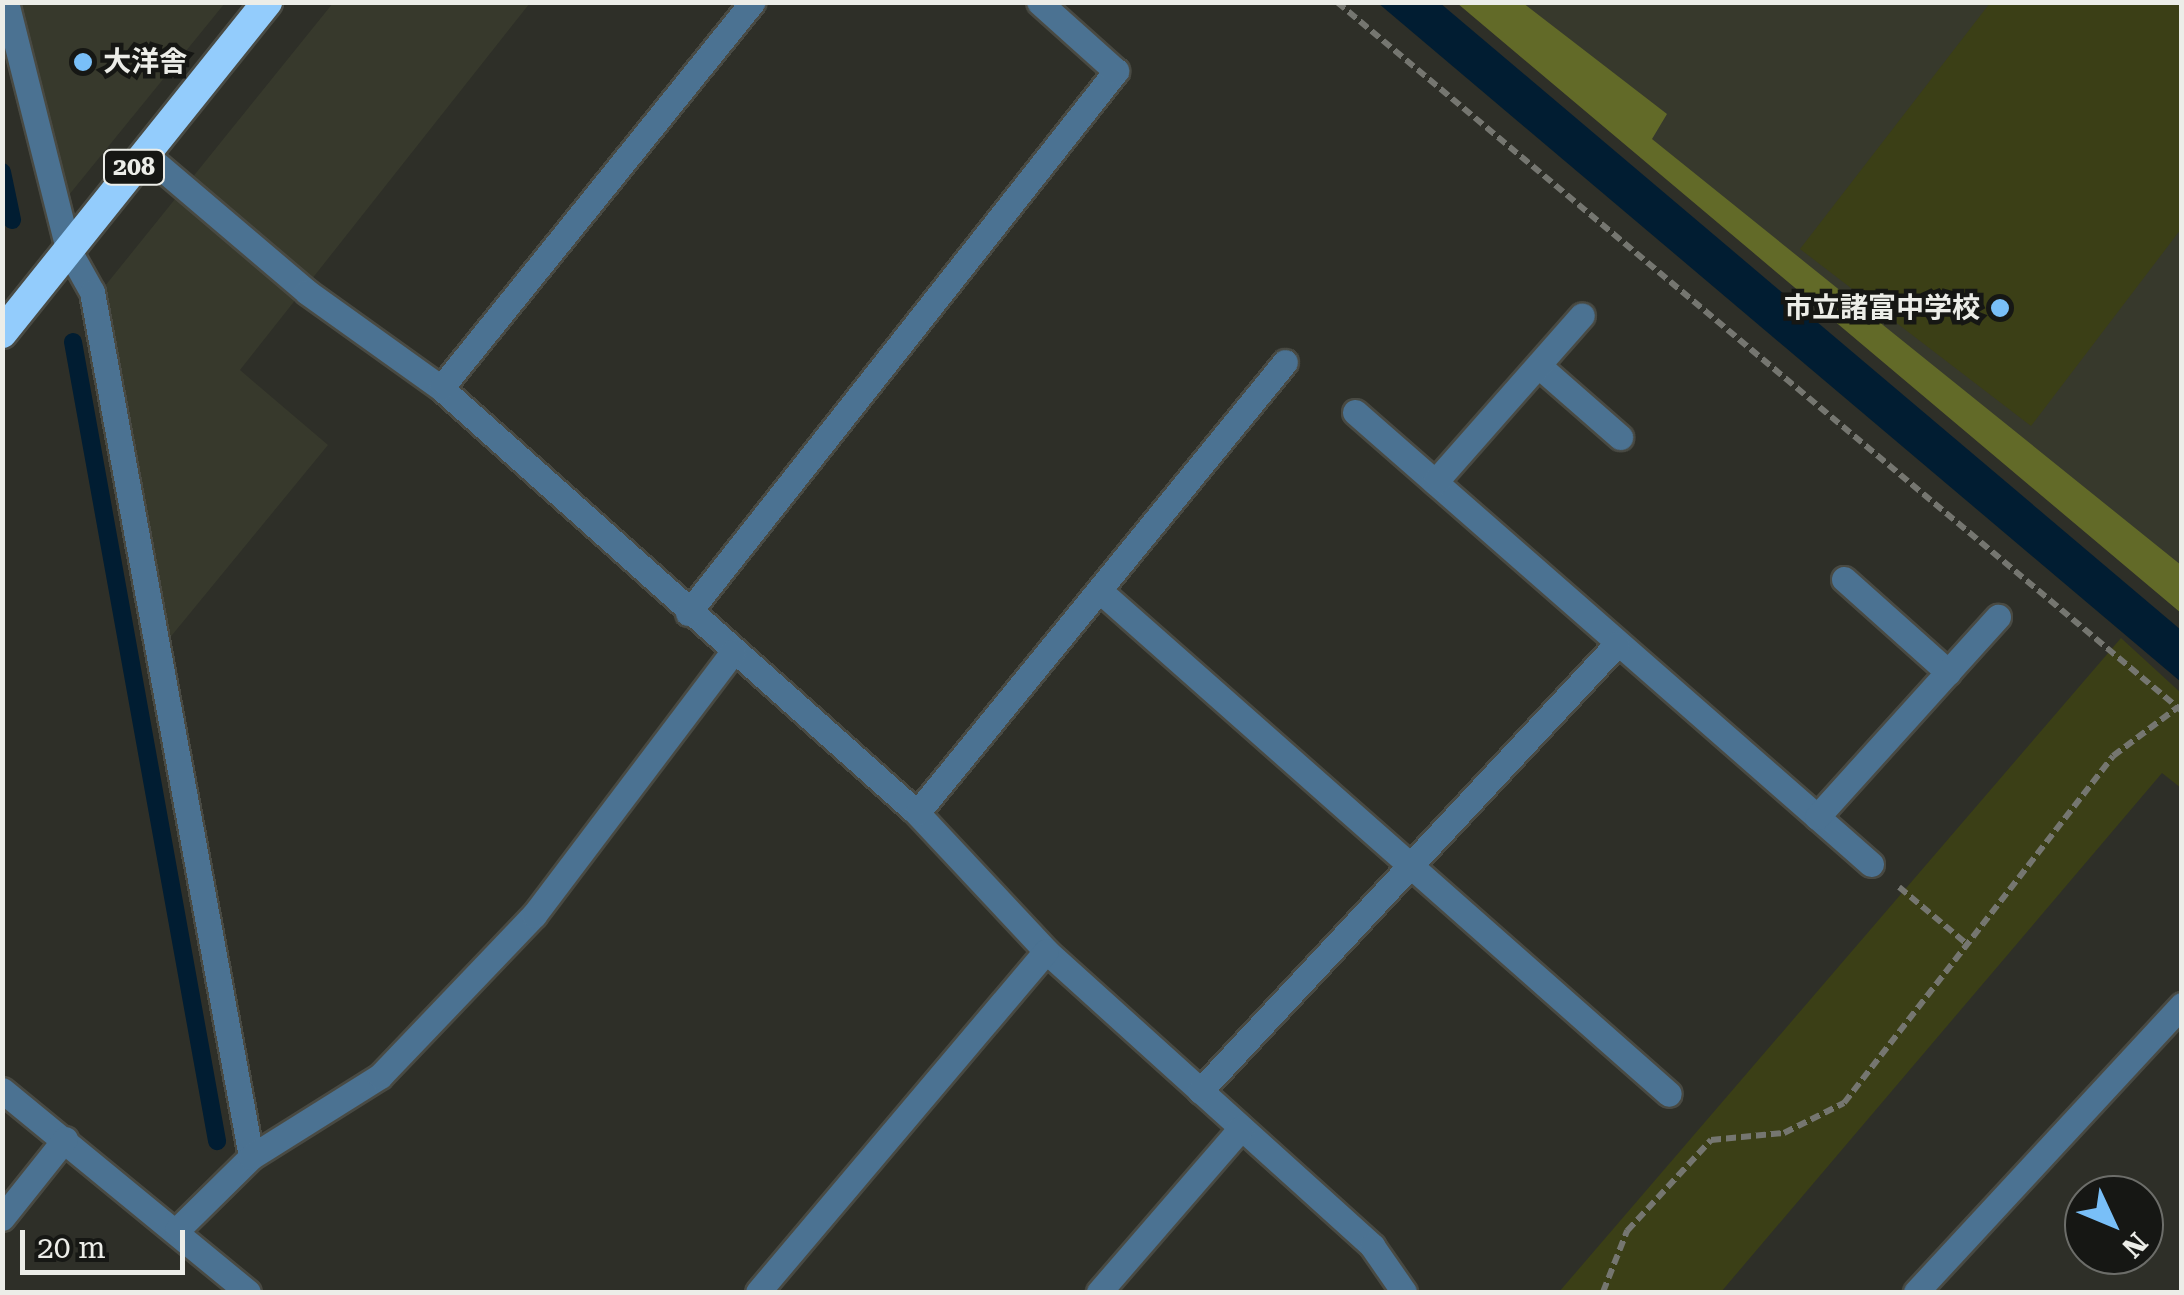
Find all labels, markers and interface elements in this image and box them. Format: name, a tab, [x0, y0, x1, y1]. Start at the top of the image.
place label: 大洋舎	[103, 45, 187, 79]
marker: 大洋舎	[72, 51, 94, 73]
road number: 208	[102, 147, 166, 187]
place label: 市立諸富中学校	[1784, 291, 1980, 325]
marker: 市立諸富中学校	[1989, 297, 2011, 319]
north arrow	[2064, 1175, 2164, 1275]
scale bar	[25, 1210, 190, 1272]
text: N	[2115, 1226, 2154, 1264]
text: 20 m	[37, 1230, 106, 1265]

